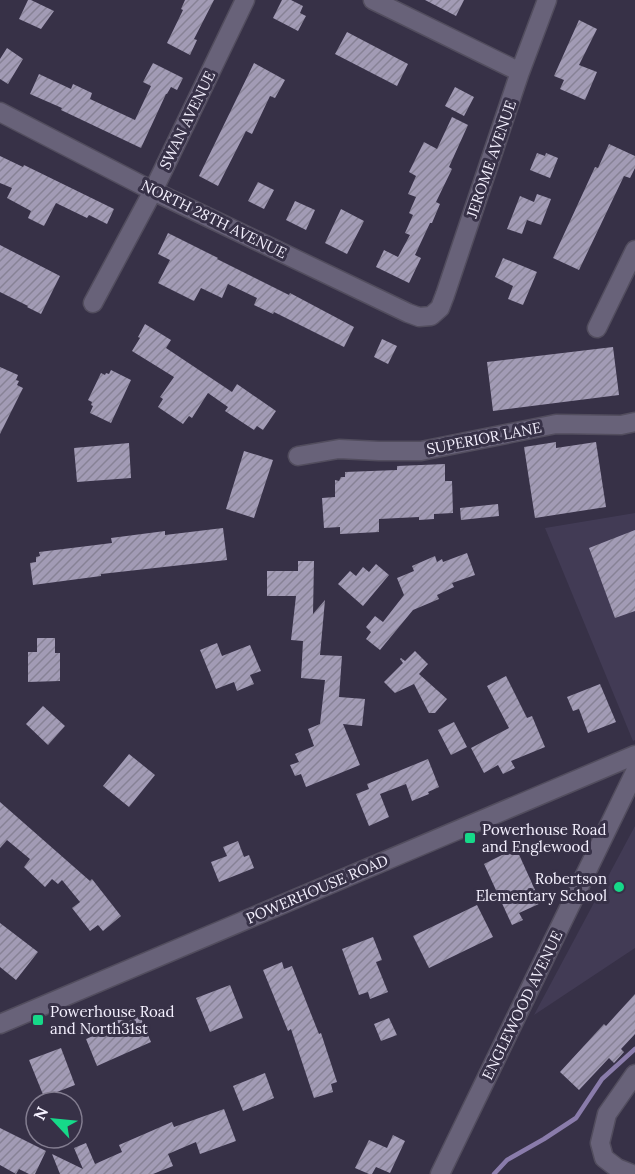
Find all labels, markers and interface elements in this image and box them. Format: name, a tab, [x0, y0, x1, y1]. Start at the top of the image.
street label: SWAN AVENUE	[155, 68, 219, 172]
street label: JEROME AVENUE	[462, 98, 520, 221]
street label: NORTH 28TH AVENUE	[138, 176, 290, 262]
street label: SUPERIOR LANE	[425, 418, 543, 458]
place label: Powerhouse Road and Englewood	[482, 820, 607, 856]
marker: Powerhouse Road and Englewood	[463, 831, 477, 845]
street label: POWERHOUSE ROAD	[243, 850, 391, 928]
place label: Robertson Elementary School	[476, 869, 607, 905]
marker: Robertson Elementary School	[612, 880, 626, 894]
street label: ENGLEWOOD AVENUE	[478, 927, 566, 1083]
place label: Powerhouse Road and North31st	[50, 1002, 175, 1038]
marker: Powerhouse Road and North31st	[31, 1013, 45, 1027]
north arrow	[24, 1090, 84, 1150]
text: N	[29, 1103, 52, 1123]

